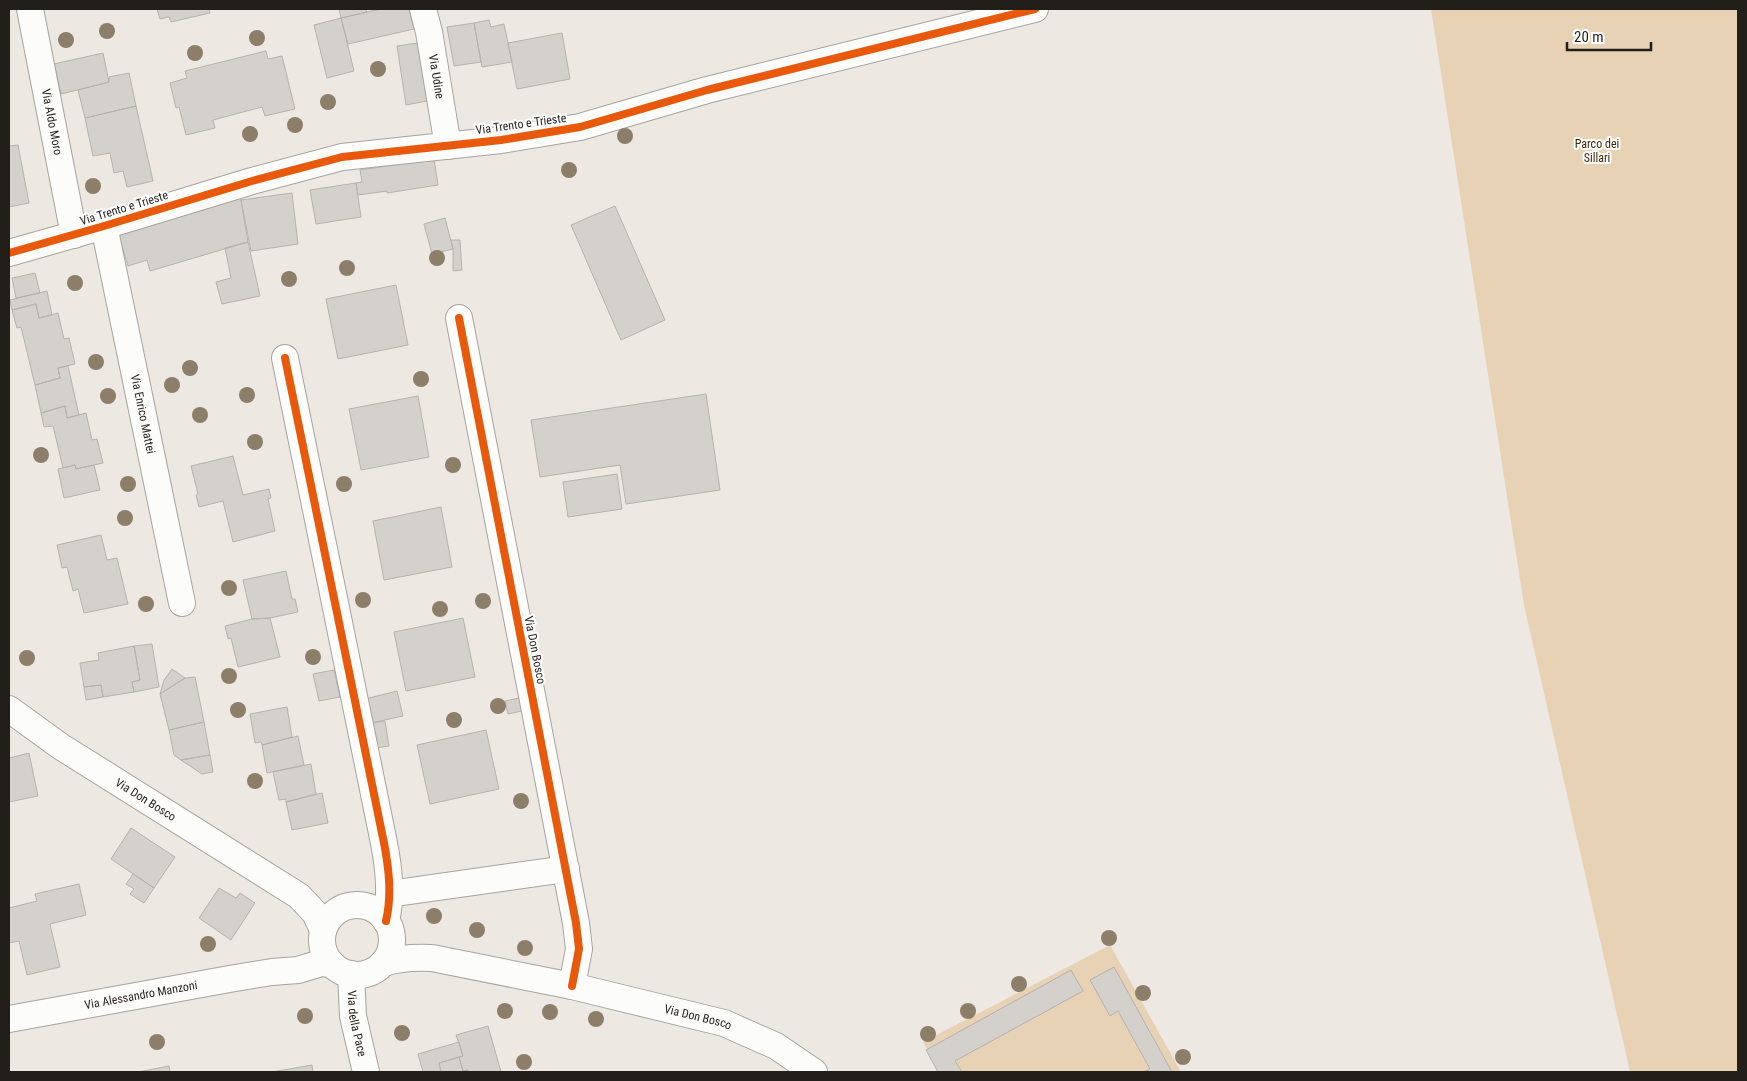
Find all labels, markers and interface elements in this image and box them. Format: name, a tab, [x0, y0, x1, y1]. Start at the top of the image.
scale bar	[1567, 20, 1651, 52]
text: 20 m	[1574, 28, 1604, 46]
street label: Via Udine	[426, 53, 447, 100]
street label: Via Aldo Moro	[39, 88, 65, 156]
street label: Via Trento e Trieste	[475, 111, 568, 137]
park label: Parco dei Sillari	[1575, 137, 1619, 165]
street label: Via Trento e Trieste	[78, 188, 170, 228]
street label: Via Enrico Mattei	[128, 373, 158, 455]
street label: Via Don Bosco	[522, 615, 548, 685]
street label: Via Don Bosco	[113, 775, 179, 824]
street label: Via Alessandro Manzoni	[83, 978, 198, 1012]
street label: Via della Pace	[345, 990, 369, 1058]
street label: Via Don Bosco	[663, 1002, 734, 1033]

